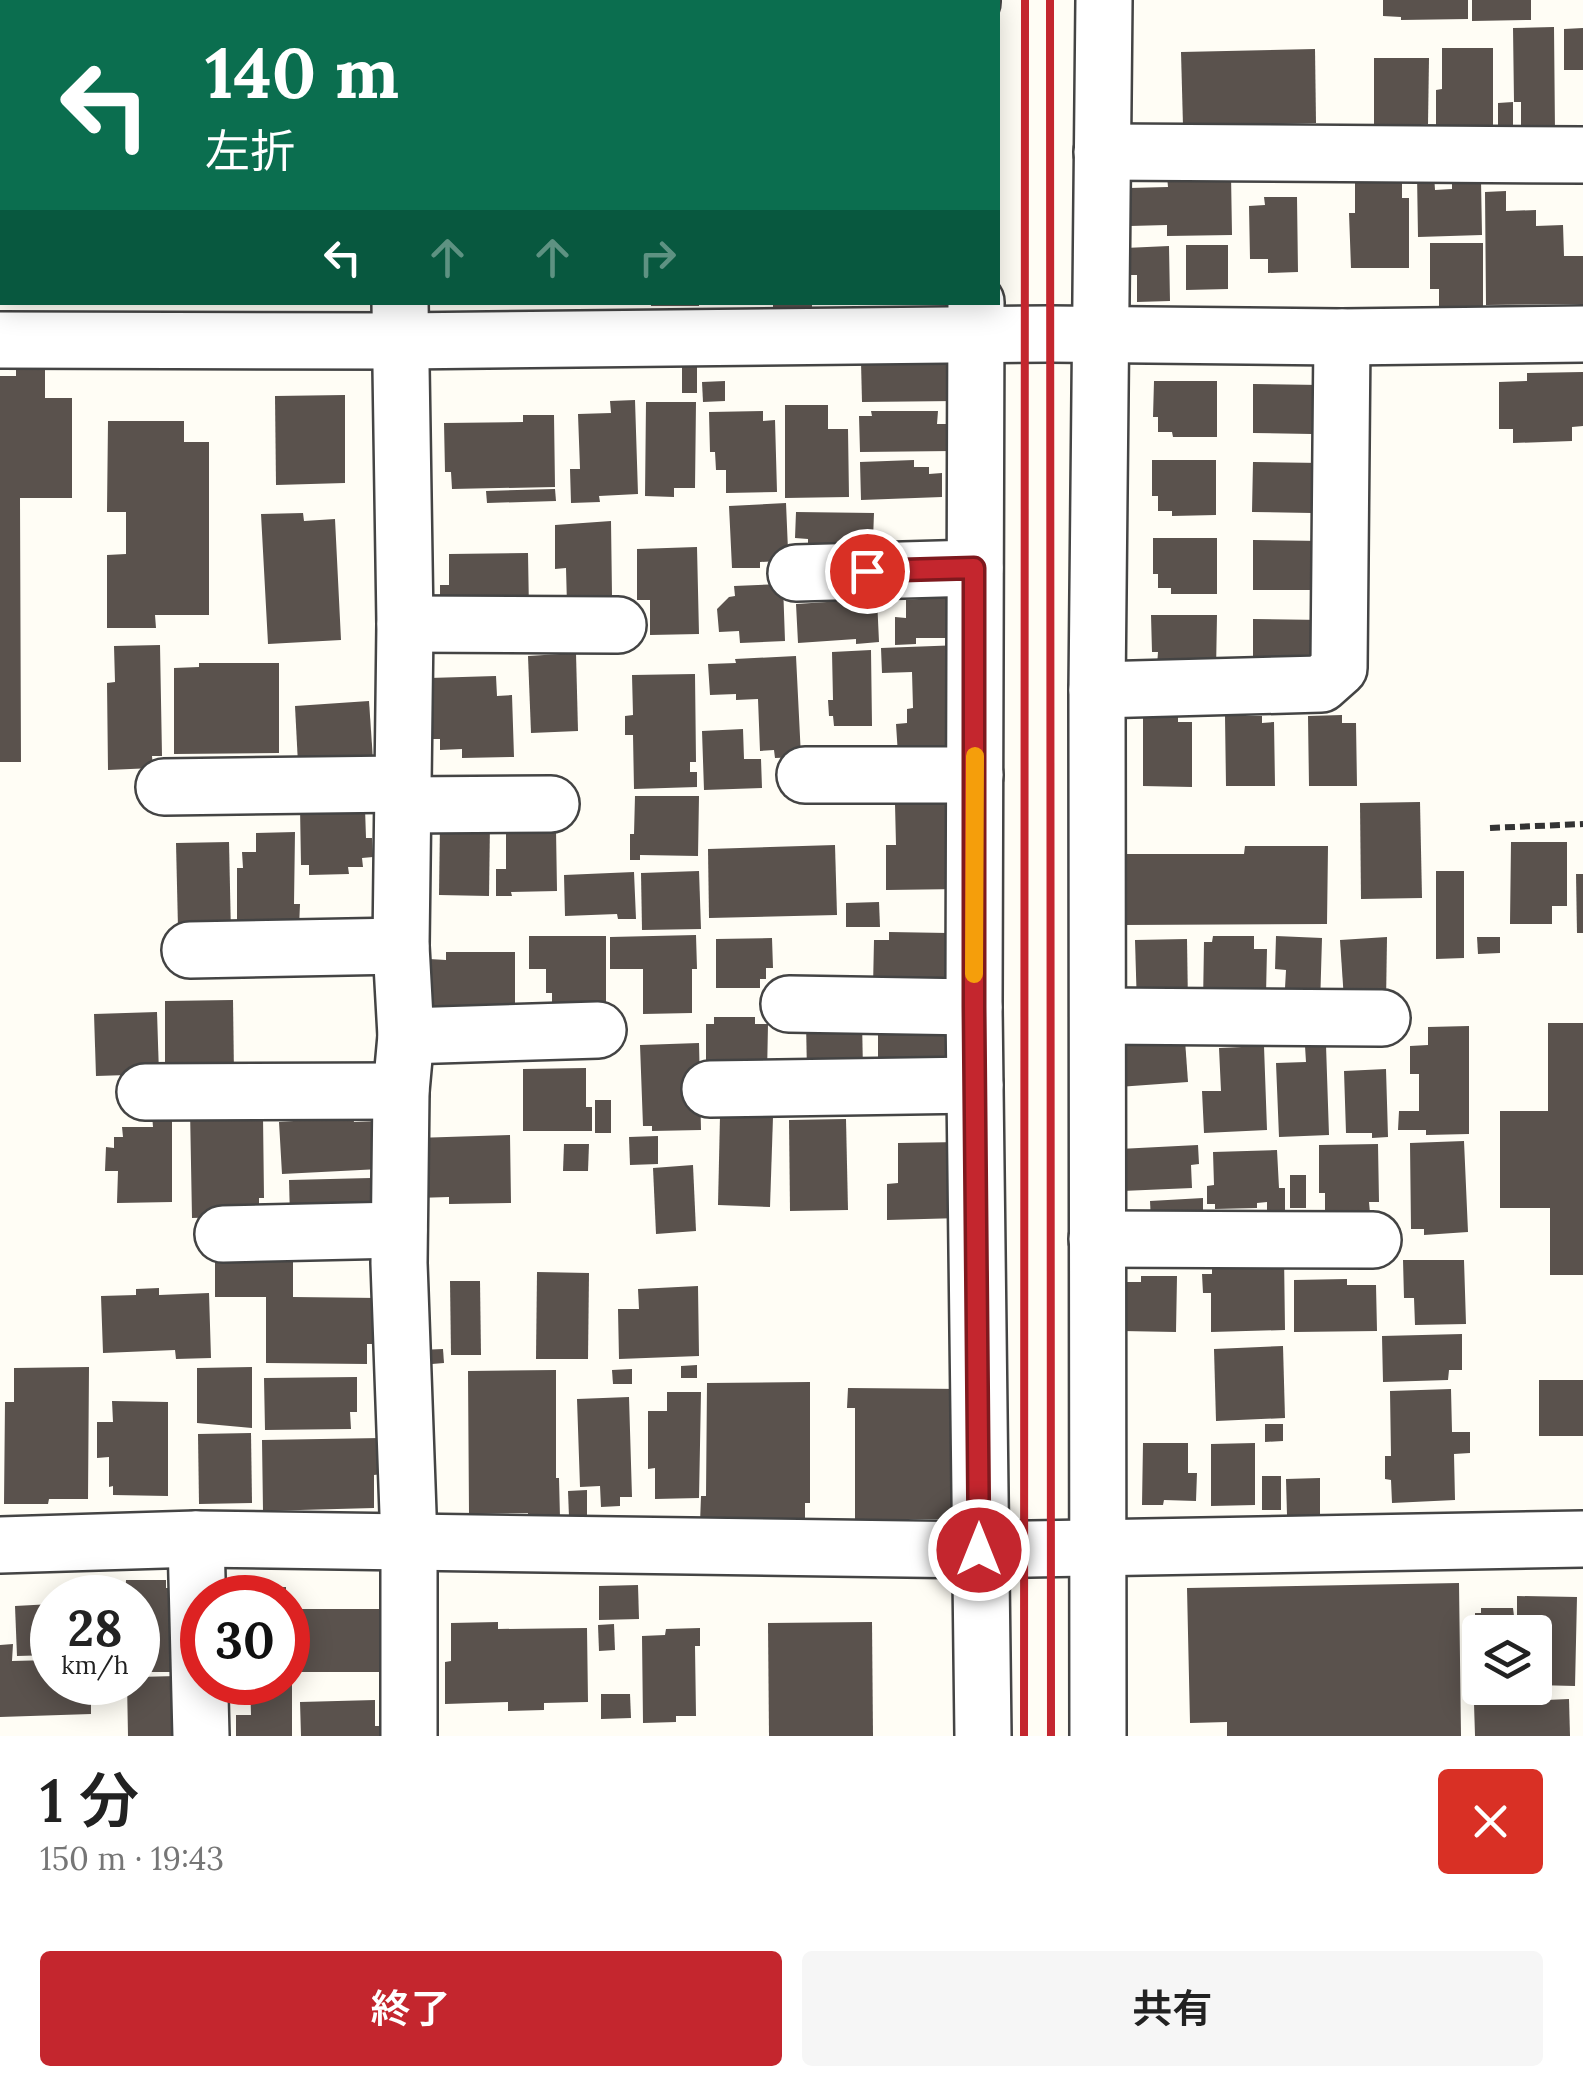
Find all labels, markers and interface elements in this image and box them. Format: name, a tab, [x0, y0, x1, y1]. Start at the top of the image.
text: 140 m	[205, 28, 399, 117]
icon: left	[40, 40, 170, 170]
text: 左折	[205, 122, 295, 179]
icon: left	[315, 230, 370, 285]
icon: ahead	[420, 230, 475, 285]
icon: ahead	[525, 230, 580, 285]
icon: right	[630, 230, 685, 285]
pin	[825, 529, 910, 614]
icon: arrive	[840, 544, 895, 599]
position arrow	[927, 1498, 1031, 1602]
speed limit sign: 30	[180, 1575, 310, 1705]
text: 28	[67, 1596, 123, 1660]
map controls	[1462, 1615, 1552, 1705]
button: layers	[1462, 1615, 1552, 1705]
text: km/h	[61, 1649, 129, 1681]
text: 1 分	[40, 1762, 139, 1838]
button: close	[1438, 1769, 1543, 1874]
text: 150 m · 19:43	[40, 1838, 224, 1879]
button: 終了	[40, 1951, 782, 2066]
button: 共有	[802, 1951, 1543, 2066]

